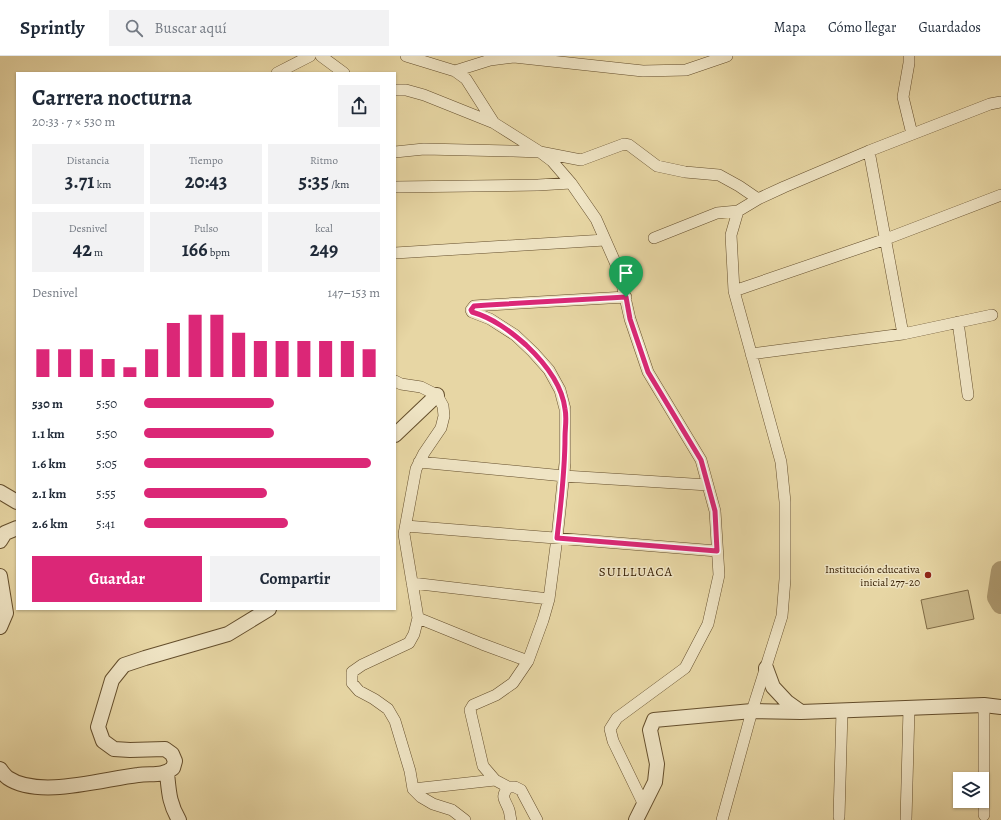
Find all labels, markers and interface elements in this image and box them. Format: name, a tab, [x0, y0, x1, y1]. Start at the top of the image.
search box	[109, 10, 389, 46]
text: Sprintly	[20, 15, 85, 41]
icon: search	[123, 17, 145, 39]
text: Buscar aquí	[155, 18, 227, 38]
text: Mapa	[774, 18, 806, 37]
text: Cómo llegar	[828, 18, 896, 37]
text: Guardados	[918, 18, 981, 37]
text: Carrera nocturna	[32, 83, 192, 113]
button: share	[338, 85, 380, 127]
text: 20:33 · 7 × 530 m	[32, 113, 115, 130]
text: Distancia	[67, 153, 109, 168]
text: Tiempo	[189, 153, 223, 168]
text: Ritmo	[310, 153, 338, 168]
text: 3.71	[65, 168, 95, 195]
text: 20:43	[185, 168, 227, 195]
text: 5:35	[299, 168, 329, 195]
text: km	[95, 177, 111, 192]
text: /km	[329, 177, 349, 192]
text: Desnivel	[69, 221, 107, 236]
text: Pulso	[194, 221, 218, 236]
text: kcal	[315, 221, 333, 236]
text: 42	[73, 236, 92, 263]
text: 166	[182, 236, 208, 263]
text: 249	[310, 236, 338, 263]
text: m	[92, 245, 103, 260]
text: bpm	[208, 245, 230, 260]
pin	[609, 256, 643, 297]
icon: arrive	[615, 262, 637, 284]
text: Desnivel	[32, 284, 78, 301]
text: 147–153 m	[327, 284, 380, 301]
text: 530 m	[32, 395, 63, 412]
text: 5:50	[96, 395, 117, 412]
text: 1.1 km	[32, 425, 65, 442]
text: 5:50	[96, 425, 117, 442]
text: 1.6 km	[32, 455, 66, 472]
text: 5:05	[96, 455, 117, 472]
text: 2.1 km	[32, 485, 66, 502]
text: 5:55	[96, 485, 116, 502]
text: 2.6 km	[32, 515, 68, 532]
text: 5:41	[96, 515, 115, 532]
button: Guardar	[32, 556, 202, 602]
button: Compartir	[210, 556, 380, 602]
place label: Institución educativa inicial 277-20	[825, 562, 921, 590]
district label: SUILLUACA	[599, 563, 673, 580]
marker: Institución educativa inicial 277-20	[923, 570, 933, 580]
map controls	[953, 772, 989, 808]
button: layers	[953, 772, 989, 808]

